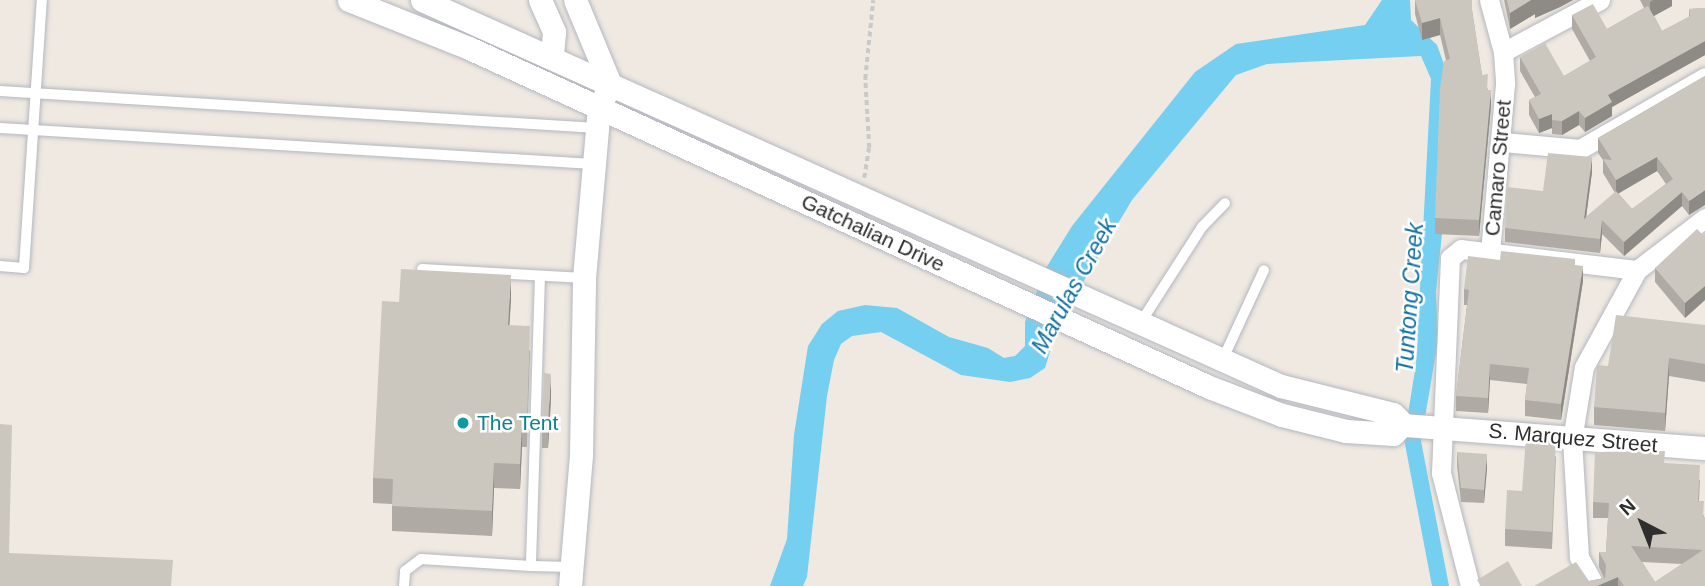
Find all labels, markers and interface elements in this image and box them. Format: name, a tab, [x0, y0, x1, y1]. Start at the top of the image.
street label: Camaro Street	[1479, 99, 1517, 237]
street label: Gatchalian Drive	[797, 189, 949, 277]
water label: Marulas Creek	[1026, 214, 1122, 358]
water label: Tuntong Creek	[1391, 222, 1429, 374]
place label: The Tent	[477, 410, 559, 436]
marker: The Tent	[455, 415, 471, 431]
street label: S. Marquez Street	[1488, 418, 1658, 458]
north arrow	[1607, 488, 1677, 558]
text: N	[1615, 495, 1640, 519]

